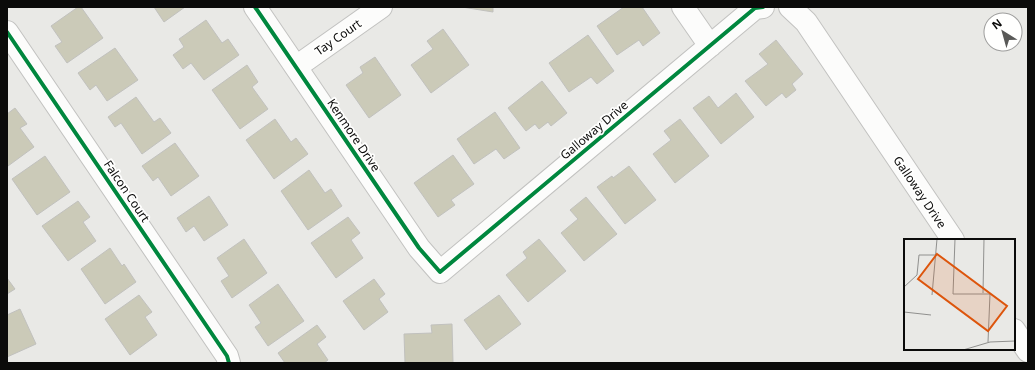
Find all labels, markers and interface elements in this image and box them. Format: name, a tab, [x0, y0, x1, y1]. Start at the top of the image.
north arrow	[983, 12, 1023, 52]
street label: Tay Court	[311, 14, 365, 59]
text: N	[989, 15, 1005, 32]
street label: Kenmore Drive	[323, 95, 385, 175]
street label: Galloway Drive	[556, 96, 632, 163]
street label: Galloway Drive	[890, 153, 951, 232]
street label: Falcon Court	[100, 157, 154, 226]
inset map	[904, 239, 1015, 350]

